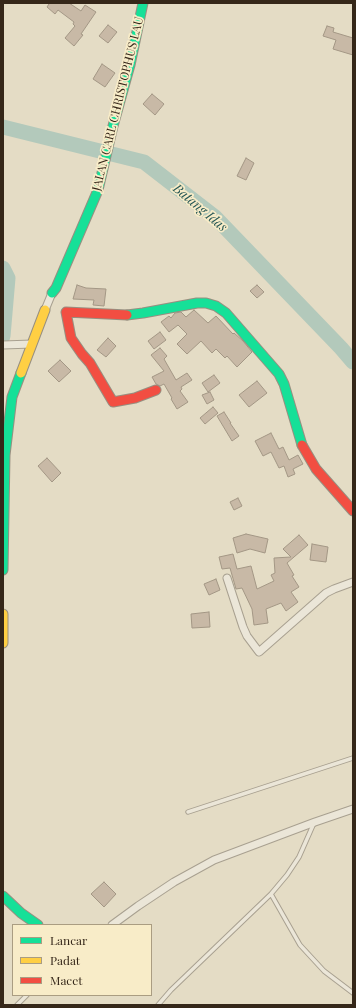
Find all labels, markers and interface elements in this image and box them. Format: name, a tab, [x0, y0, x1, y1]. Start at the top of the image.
street label: JALAN CARL CHRISTOPHUS LAU	[89, 16, 147, 192]
water label: Batang Idas	[170, 181, 230, 235]
legend	[12, 924, 152, 996]
text: Lancar	[50, 932, 87, 948]
text: Padat	[50, 952, 80, 968]
text: Macet	[50, 972, 83, 988]

